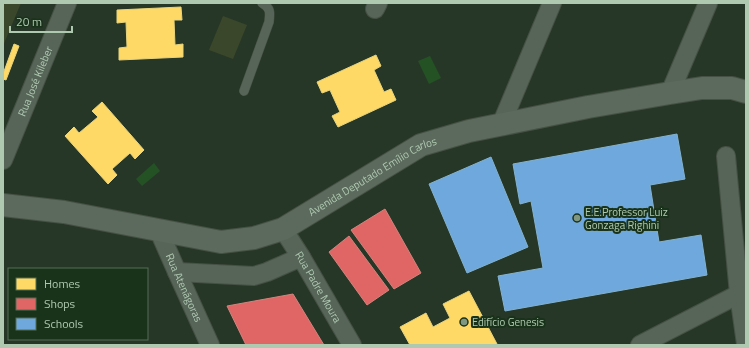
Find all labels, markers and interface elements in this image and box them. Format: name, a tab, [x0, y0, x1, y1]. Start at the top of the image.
scale bar	[10, 8, 72, 34]
text: 20 m	[16, 12, 42, 31]
street label: Rua José Kileber	[14, 44, 57, 119]
street label: Avenida Deputado Emílio Carlos	[305, 133, 439, 220]
place label: E.E.Professor Luiz Gonzaga Righini	[585, 204, 668, 233]
marker: E.E.Professor Luiz Gonzaga Righini	[572, 213, 582, 223]
street label: Rua Padre Moura	[291, 248, 346, 326]
street label: Rua Atenágoras	[162, 251, 207, 325]
legend	[8, 268, 148, 340]
text: Homes	[44, 274, 80, 293]
text: Shops	[44, 294, 76, 313]
text: Schools	[44, 314, 84, 333]
place label: Edifício Genesis	[472, 314, 544, 330]
marker: Edifício Genesis	[459, 317, 469, 327]

